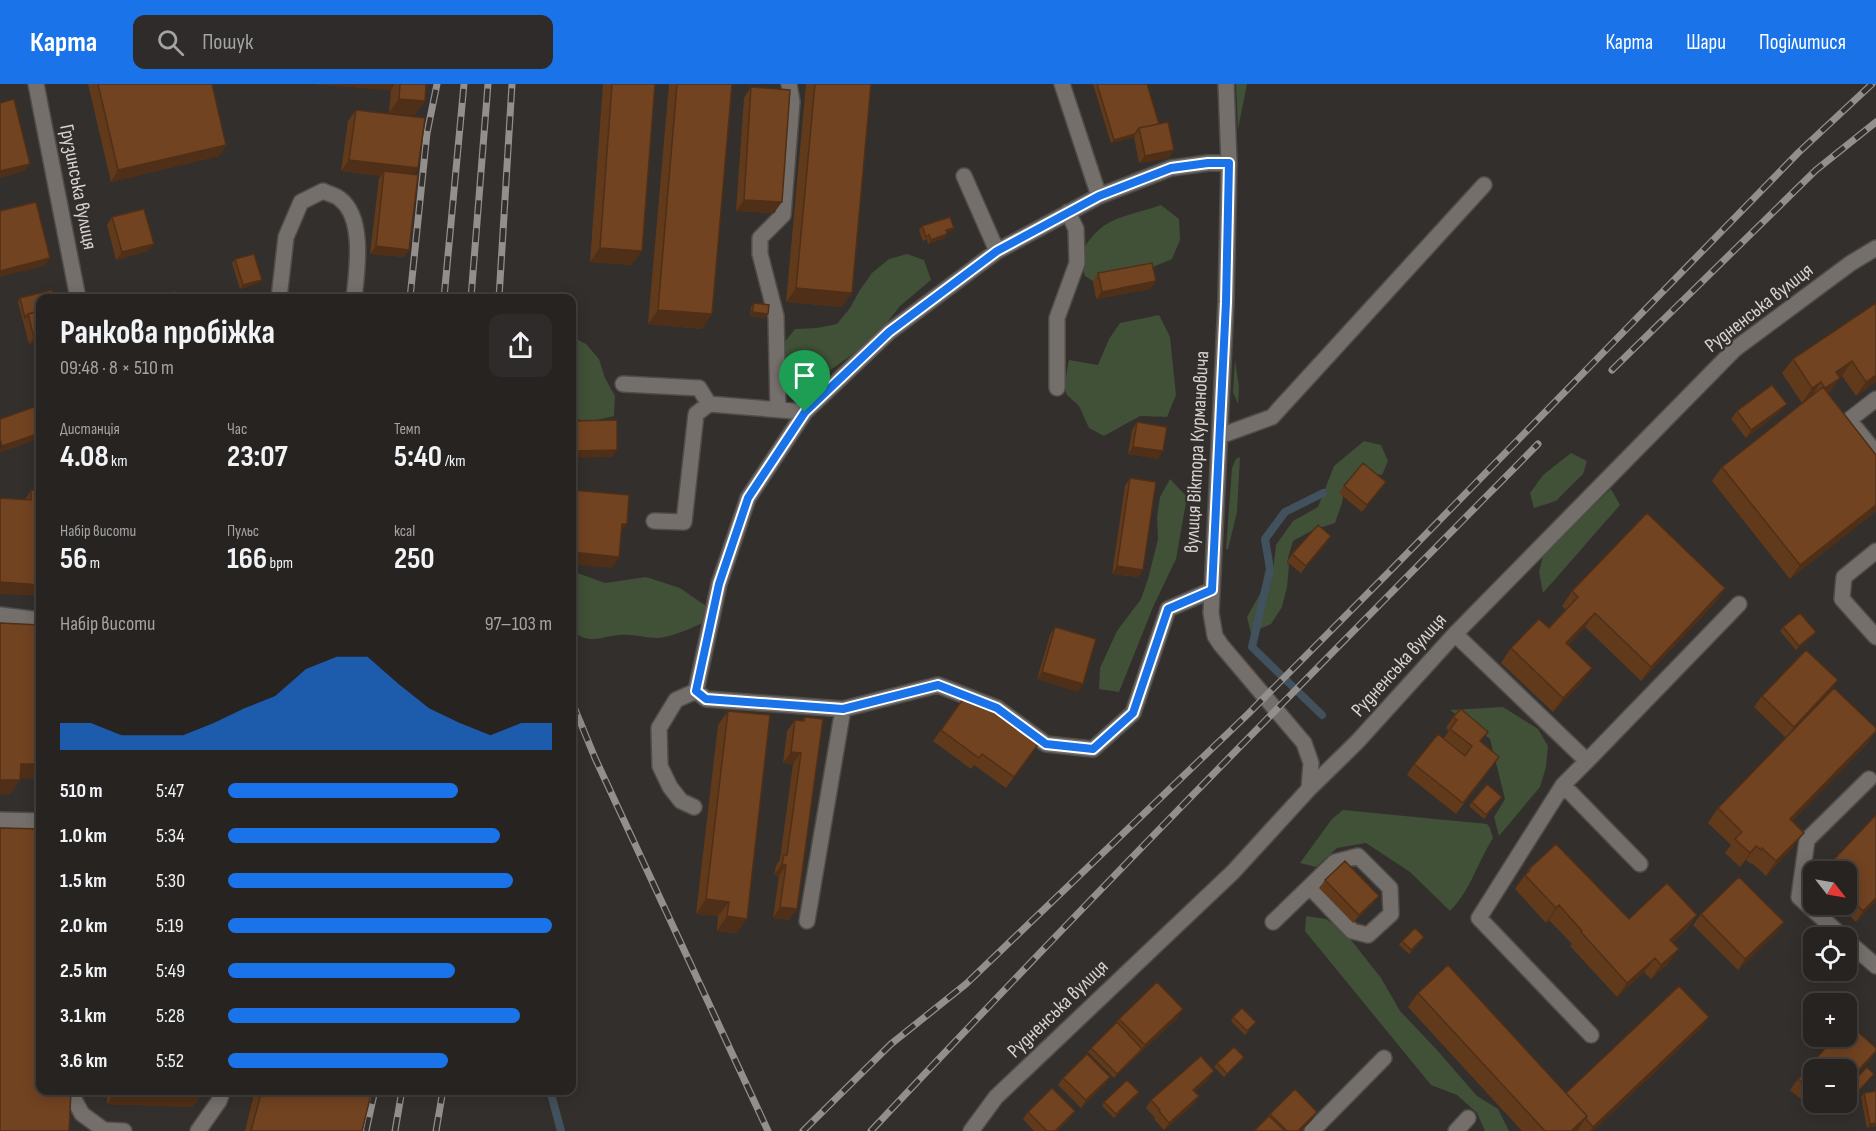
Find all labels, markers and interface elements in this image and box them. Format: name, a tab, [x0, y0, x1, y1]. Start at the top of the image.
search box	[133, 15, 553, 69]
text: Карта	[30, 26, 97, 59]
icon: search	[154, 26, 187, 59]
text: Пошук	[202, 29, 253, 56]
text: Карта	[1605, 30, 1653, 55]
text: Шари	[1686, 30, 1726, 55]
text: Поділитися	[1759, 30, 1846, 55]
street label: Грузинська вулиця	[54, 122, 102, 252]
street label: Рудненська вулиця	[1700, 258, 1818, 358]
text: Ранкова пробіжка	[60, 313, 275, 353]
button: share	[489, 314, 552, 377]
pin	[779, 350, 830, 412]
street label: вулиця Віктора Курмановича	[1180, 350, 1214, 554]
text: 09:48 · 8 × 510 m	[60, 356, 174, 380]
icon: arrive	[788, 359, 821, 392]
text: Дистанція	[60, 420, 120, 439]
text: Час	[227, 420, 247, 439]
text: Темп	[394, 420, 421, 439]
text: 4.08	[60, 439, 109, 475]
text: 23:07	[227, 439, 288, 475]
text: 5:40	[394, 439, 442, 475]
text: km	[109, 452, 128, 471]
text: /km	[442, 452, 465, 471]
text: Набір висоти	[60, 522, 136, 541]
text: Пульс	[227, 522, 259, 541]
text: kcal	[394, 522, 415, 541]
text: 56	[60, 541, 87, 577]
text: 166	[227, 541, 267, 577]
text: 250	[394, 541, 435, 577]
text: m	[87, 554, 100, 573]
text: bpm	[267, 554, 293, 573]
street label: Рудненська вулиця	[1346, 608, 1452, 722]
text: Набір висоти	[60, 612, 155, 636]
text: 97–103 m	[485, 612, 552, 636]
text: 510 m	[60, 779, 103, 803]
text: 5:47	[156, 779, 184, 803]
text: 1.0 km	[60, 824, 107, 848]
text: 5:34	[156, 824, 185, 848]
north arrow	[1803, 861, 1857, 915]
map controls	[1803, 861, 1857, 1113]
text: 1.5 km	[60, 869, 106, 893]
text: 5:30	[156, 869, 185, 893]
text: 2.0 km	[60, 914, 107, 938]
text: 5:19	[156, 914, 184, 938]
button: locate	[1803, 927, 1857, 981]
street label: Рудненська вулиця	[1003, 955, 1113, 1063]
text: 2.5 km	[60, 959, 107, 983]
text: 5:49	[156, 959, 185, 983]
button: +	[1803, 993, 1857, 1047]
text: 3.1 km	[60, 1004, 106, 1028]
text: 5:28	[156, 1004, 185, 1028]
text: 3.6 km	[60, 1049, 107, 1073]
text: 5:52	[156, 1049, 184, 1073]
button: −	[1803, 1059, 1857, 1113]

